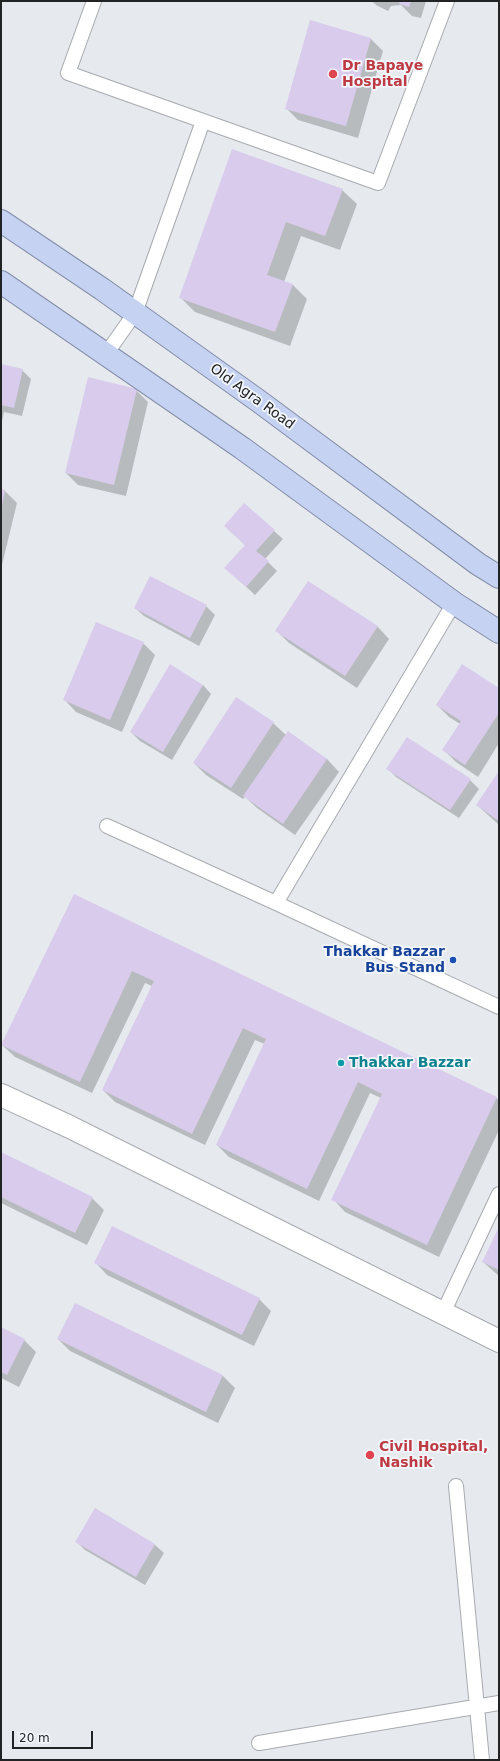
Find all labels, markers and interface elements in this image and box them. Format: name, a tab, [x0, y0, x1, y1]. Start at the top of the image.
place label: Dr Bapaye Hospital	[342, 58, 423, 90]
marker: Dr Bapaye Hospital	[327, 68, 339, 80]
street label: Old Agra Road	[206, 361, 298, 433]
place label: Thakkar Bazzar Bus Stand	[323, 944, 445, 976]
marker: Thakkar Bazzar Bus Stand	[448, 955, 458, 965]
place label: Thakkar Bazzar	[349, 1055, 471, 1071]
marker: Thakkar Bazzar	[336, 1058, 346, 1068]
place label: Civil Hospital, Nashik	[379, 1439, 488, 1472]
marker: Civil Hospital, Nashik	[364, 1449, 376, 1461]
scale bar	[14, 1723, 95, 1749]
text: 20 m	[19, 1731, 50, 1745]

